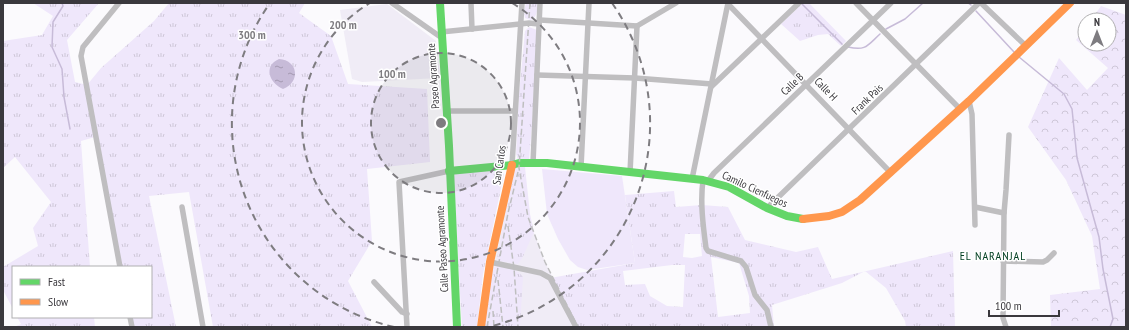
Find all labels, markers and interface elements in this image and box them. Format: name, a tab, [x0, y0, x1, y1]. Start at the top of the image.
north arrow	[1077, 12, 1117, 52]
text: N	[1094, 15, 1100, 29]
text: 200 m	[329, 17, 357, 32]
text: 300 m	[238, 27, 266, 42]
street label: Paseo Agramonte	[424, 42, 442, 109]
text: 100 m	[378, 66, 406, 81]
street label: Calle B	[778, 70, 806, 98]
street label: Calle H	[812, 74, 841, 104]
street label: Frank Pais	[848, 80, 886, 117]
centre of rings	[434, 116, 448, 130]
street label: San Carlos	[489, 144, 509, 186]
street label: Camilo Cienfuegos	[720, 168, 790, 210]
street label: Calle Paseo Agramonte	[433, 205, 451, 293]
district label: EL NARANJAL	[960, 248, 1026, 263]
legend	[12, 266, 152, 318]
text: Fast	[48, 274, 66, 289]
scale bar	[989, 292, 1059, 318]
text: Slow	[48, 294, 69, 309]
text: 100 m	[995, 298, 1022, 313]

